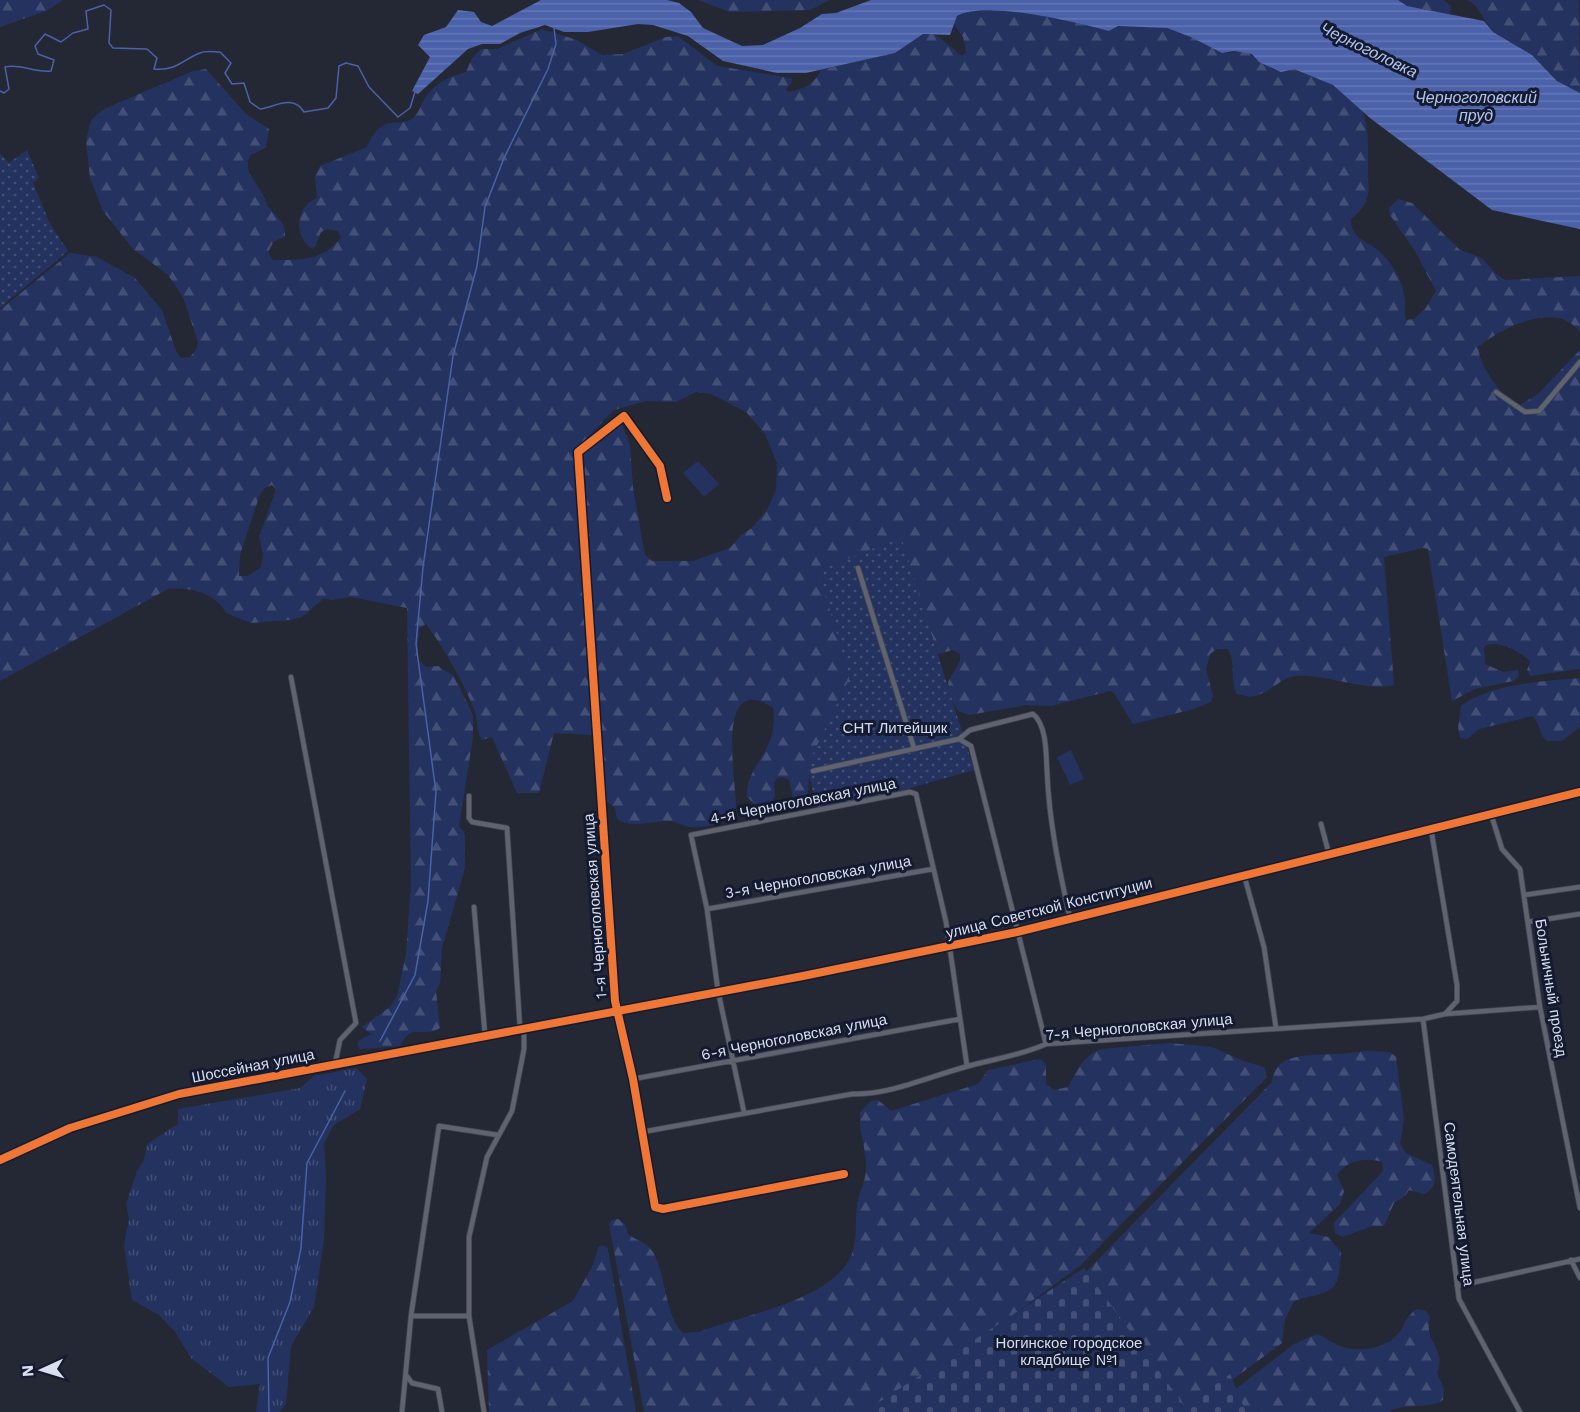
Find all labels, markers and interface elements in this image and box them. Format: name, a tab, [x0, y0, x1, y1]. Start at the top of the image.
water label: Черноголовка	[1318, 18, 1421, 82]
water label: Черноголовский пруд	[1415, 88, 1537, 125]
park label: СНТ Литейщик	[843, 719, 948, 737]
street label: 4-я Черноголовская улица	[709, 774, 898, 828]
street label: 1-я Черноголовская улица	[580, 812, 610, 999]
street label: 3-я Черноголовская улица	[724, 852, 913, 902]
street label: улица Советской Конституции	[944, 874, 1154, 942]
street label: Больничный проезд	[1531, 918, 1571, 1059]
street label: 6-я Черноголовская улица	[700, 1010, 889, 1064]
street label: 7-я Черноголовская улица	[1045, 1010, 1234, 1044]
street label: Шоссейная улица	[190, 1045, 317, 1087]
street label: Самодеятельная улица	[1440, 1121, 1478, 1288]
park label: Ногинское городское кладбище №1	[996, 1334, 1142, 1369]
north arrow	[12, 1340, 72, 1400]
text: N	[18, 1364, 37, 1378]

